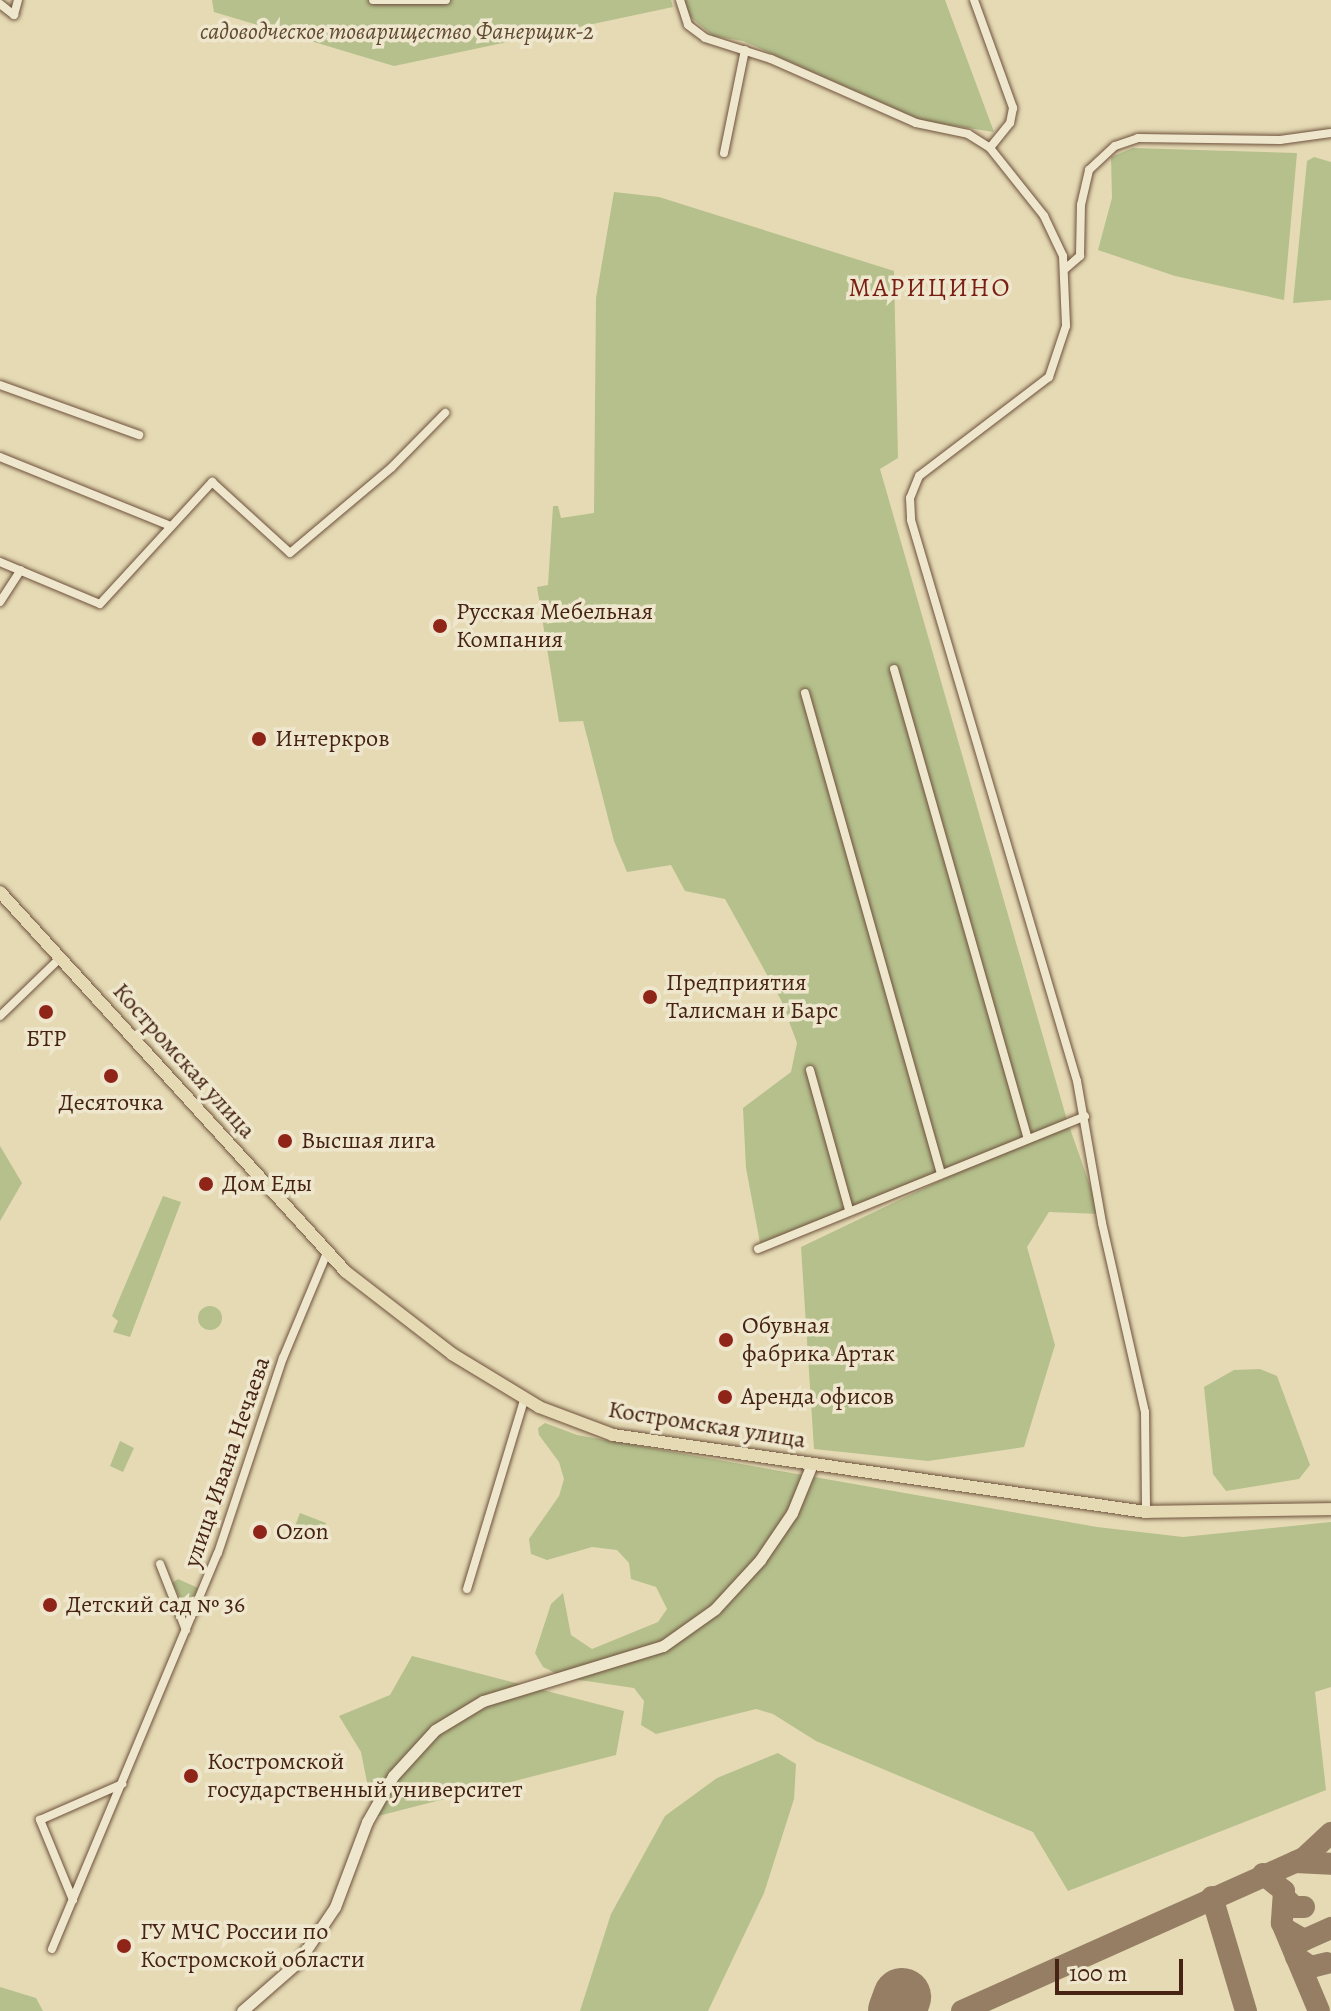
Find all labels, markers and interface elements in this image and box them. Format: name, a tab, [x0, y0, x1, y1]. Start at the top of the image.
park label: садоводческое товарищество Фанерщик-2	[200, 18, 594, 46]
district label: МАРИЦИНО	[849, 272, 1011, 304]
place label: Русская Мебельная Компания	[456, 598, 653, 654]
marker: Русская Мебельная Компания	[431, 617, 449, 635]
place label: Интеркров	[275, 725, 390, 753]
marker: Интеркров	[250, 730, 268, 748]
place label: Предприятия Талисман и Барс	[666, 969, 838, 1025]
street label: Костромская улица	[106, 977, 262, 1145]
marker: Предприятия Талисман и Барс	[641, 988, 659, 1006]
marker: БТР	[37, 1003, 55, 1021]
place label: БТР	[26, 1025, 66, 1053]
marker: Десяточка	[102, 1067, 120, 1085]
place label: Десяточка	[58, 1089, 164, 1117]
place label: Высшая лига	[301, 1127, 436, 1155]
marker: Высшая лига	[276, 1132, 294, 1150]
place label: Дом Еды	[222, 1170, 312, 1198]
marker: Дом Еды	[197, 1175, 215, 1193]
place label: Обувная фабрика Артак	[742, 1312, 895, 1368]
marker: Обувная фабрика Артак	[717, 1331, 735, 1349]
street label: улица Ивана Нечаева	[177, 1353, 277, 1571]
place label: Аренда офисов	[741, 1383, 894, 1411]
marker: Аренда офисов	[716, 1388, 734, 1406]
street label: Костромская улица	[606, 1395, 808, 1455]
place label: Ozon	[276, 1518, 329, 1546]
marker: Ozon	[251, 1523, 269, 1541]
place label: Детский сад № 36	[66, 1591, 245, 1619]
marker: Детский сад № 36	[41, 1596, 59, 1614]
place label: Костромской государственный университет	[207, 1748, 523, 1804]
marker: Костромской государственный университет	[182, 1767, 200, 1785]
place label: ГУ МЧС России по Костромской области	[140, 1918, 365, 1974]
marker: ГУ МЧС России по Костромской области	[115, 1937, 133, 1955]
scale bar	[1059, 1943, 1187, 1993]
text: 100 m	[1069, 1957, 1128, 1989]

